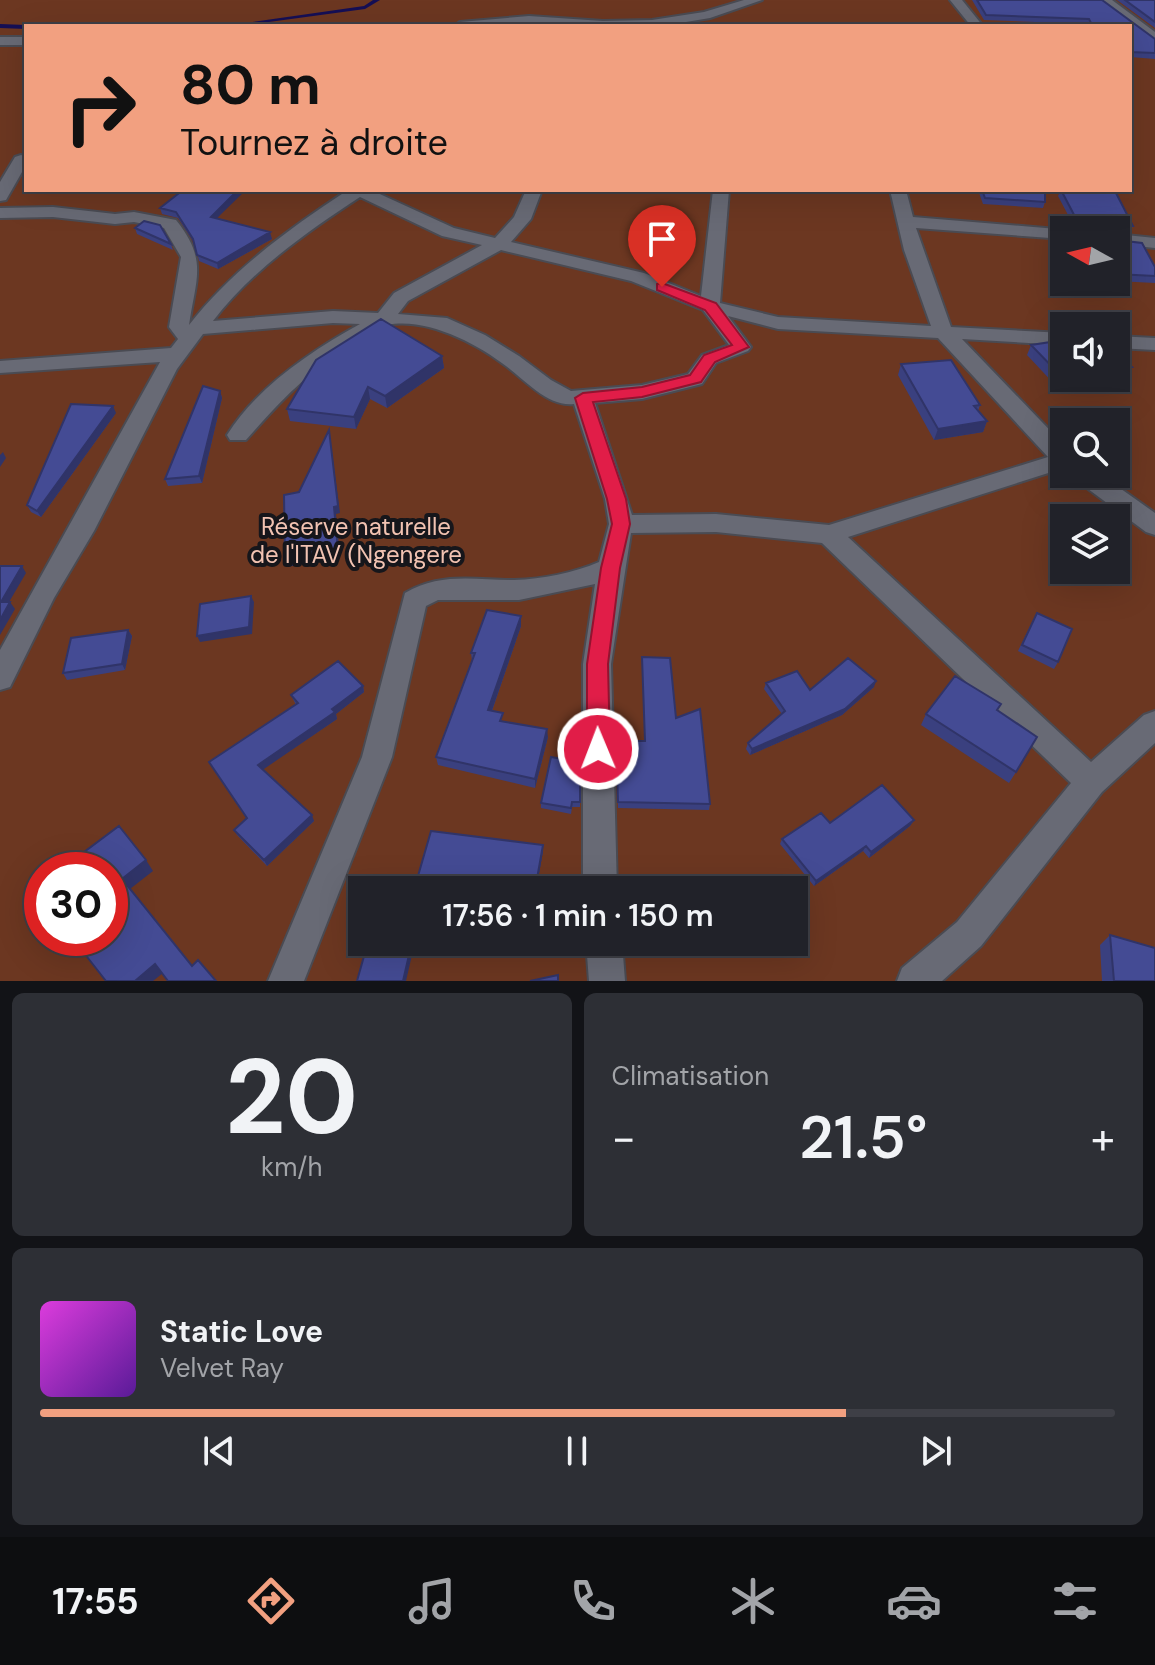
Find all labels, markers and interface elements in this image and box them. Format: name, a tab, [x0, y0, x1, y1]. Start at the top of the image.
text: 80 m	[180, 48, 321, 121]
icon: right	[48, 56, 152, 160]
text: Tournez à droite	[180, 119, 448, 166]
pin	[628, 205, 696, 287]
north arrow	[1050, 216, 1130, 296]
map controls	[1050, 216, 1130, 584]
icon: arrive	[640, 217, 684, 261]
button: sound	[1050, 312, 1130, 392]
button: search	[1050, 408, 1130, 488]
button: layers	[1050, 504, 1130, 584]
park label: Réserve naturelle de l'ITAV (Ngengere	[250, 511, 462, 570]
position arrow	[556, 707, 640, 791]
speed limit sign: 30	[24, 852, 128, 956]
text: 17:56 · 1 min · 150 m	[442, 896, 714, 935]
text: 20	[225, 1030, 358, 1165]
text: Climatisation	[612, 1059, 769, 1093]
text: 21.5°	[799, 1098, 927, 1177]
text: −	[612, 1109, 636, 1167]
text: +	[1091, 1109, 1115, 1167]
text: km/h	[261, 1150, 322, 1184]
text: Static Love	[160, 1312, 323, 1351]
text: Velvet Ray	[160, 1351, 284, 1385]
icon: previous	[197, 1429, 241, 1473]
icon: pause	[555, 1429, 599, 1473]
icon: next	[914, 1429, 958, 1473]
icon: directions	[243, 1573, 299, 1629]
icon: music	[404, 1573, 460, 1629]
icon: phone	[565, 1573, 621, 1629]
icon: climate	[725, 1573, 781, 1629]
icon: car	[886, 1573, 942, 1629]
icon: filters	[1047, 1573, 1103, 1629]
text: 17:55	[52, 1578, 139, 1625]

